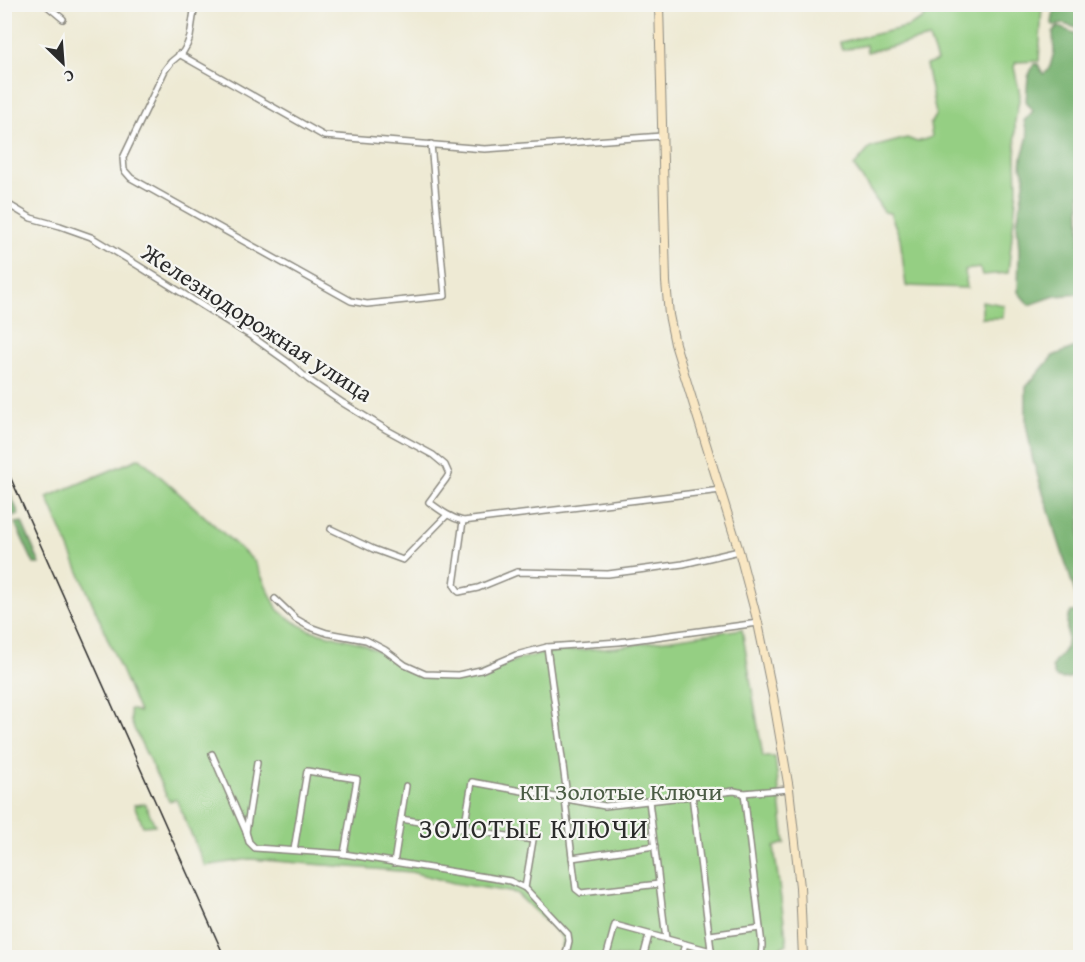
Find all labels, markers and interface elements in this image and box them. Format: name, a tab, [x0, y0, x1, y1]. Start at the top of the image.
north arrow	[33, 33, 93, 93]
text: С	[60, 64, 79, 89]
street label: Железнодорожная улица	[134, 234, 380, 411]
park label: КП Золотые Ключи	[520, 774, 722, 809]
district label: ЗОЛОТЫЕ КЛЮЧИ	[419, 808, 649, 848]

